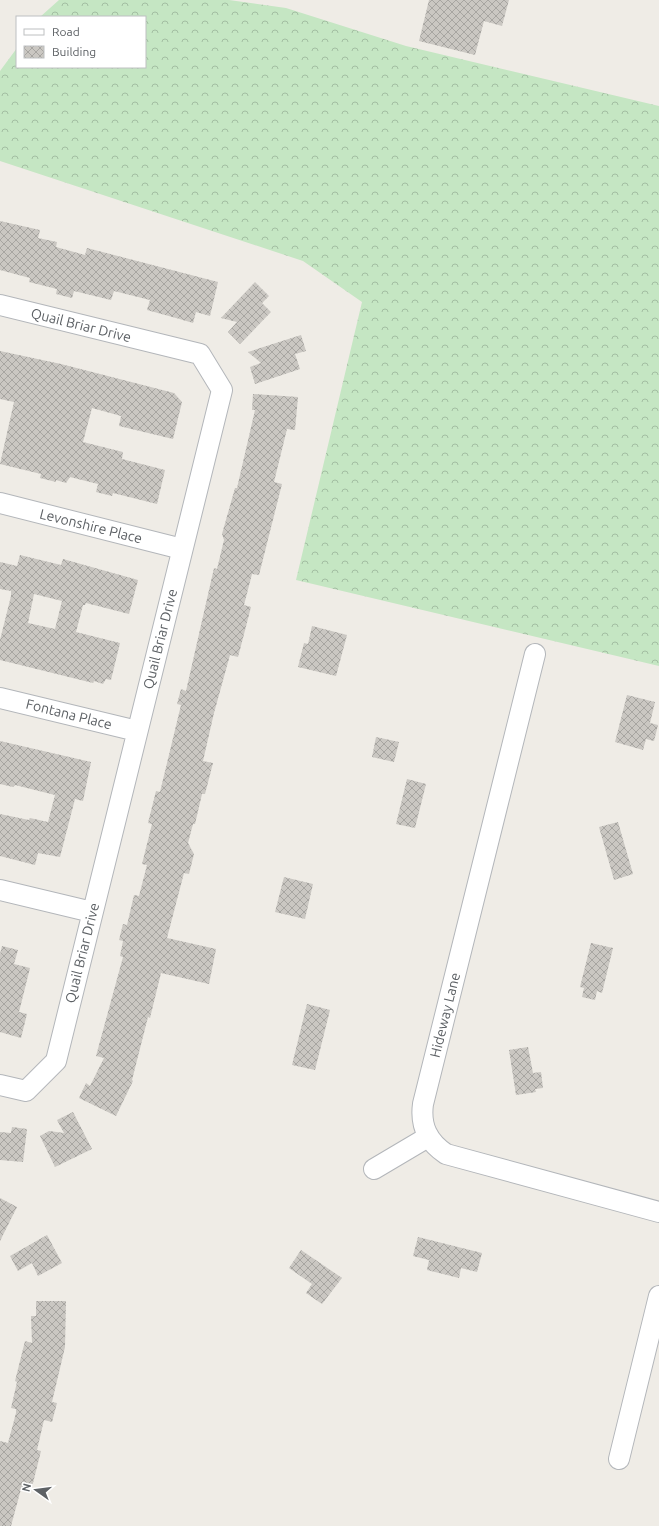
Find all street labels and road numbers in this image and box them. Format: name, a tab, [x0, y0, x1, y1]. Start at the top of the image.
street label: Quail Briar Drive	[29, 305, 133, 345]
street label: Levonshire Place	[38, 506, 144, 546]
street label: Quail Briar Drive	[140, 587, 180, 691]
street label: Fontana Place	[24, 696, 114, 732]
street label: Quail Briar Drive	[62, 901, 102, 1005]
street label: Hideway Lane	[427, 971, 463, 1059]

